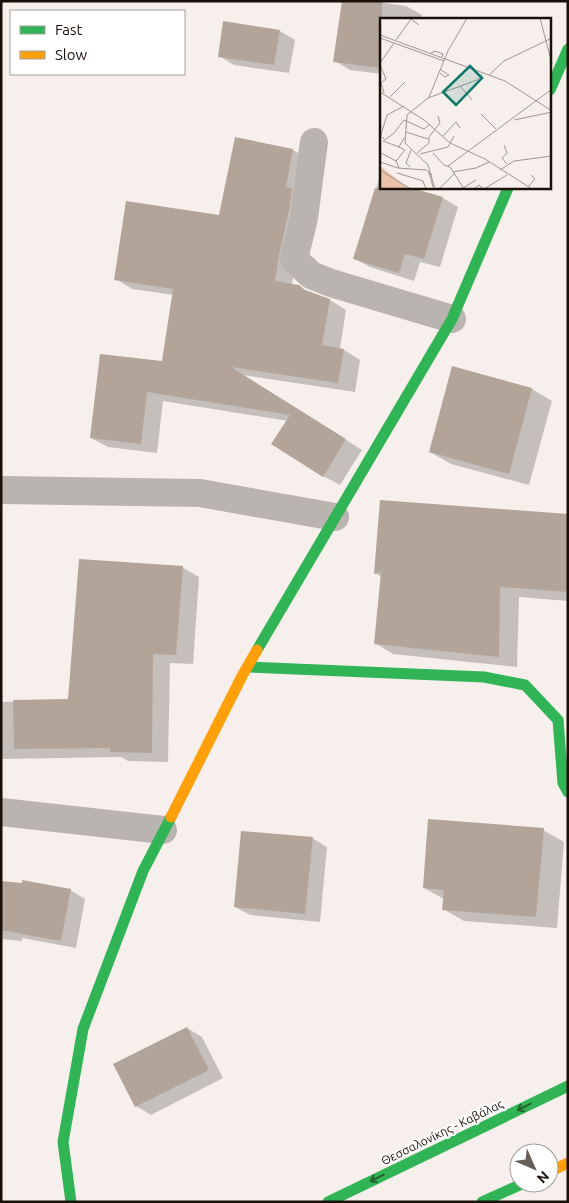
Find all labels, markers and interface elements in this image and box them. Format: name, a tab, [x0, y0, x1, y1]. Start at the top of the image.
legend	[10, 10, 185, 75]
inset map	[380, 18, 552, 189]
text: Fast	[55, 21, 83, 38]
text: Slow	[55, 46, 88, 63]
street label: Θεσσαλονίκης - Καβάλας	[379, 1097, 506, 1168]
one-way arrow	[517, 1103, 532, 1113]
north arrow	[509, 1143, 559, 1193]
text: N	[534, 1168, 553, 1187]
one-way arrow	[370, 1173, 385, 1183]

